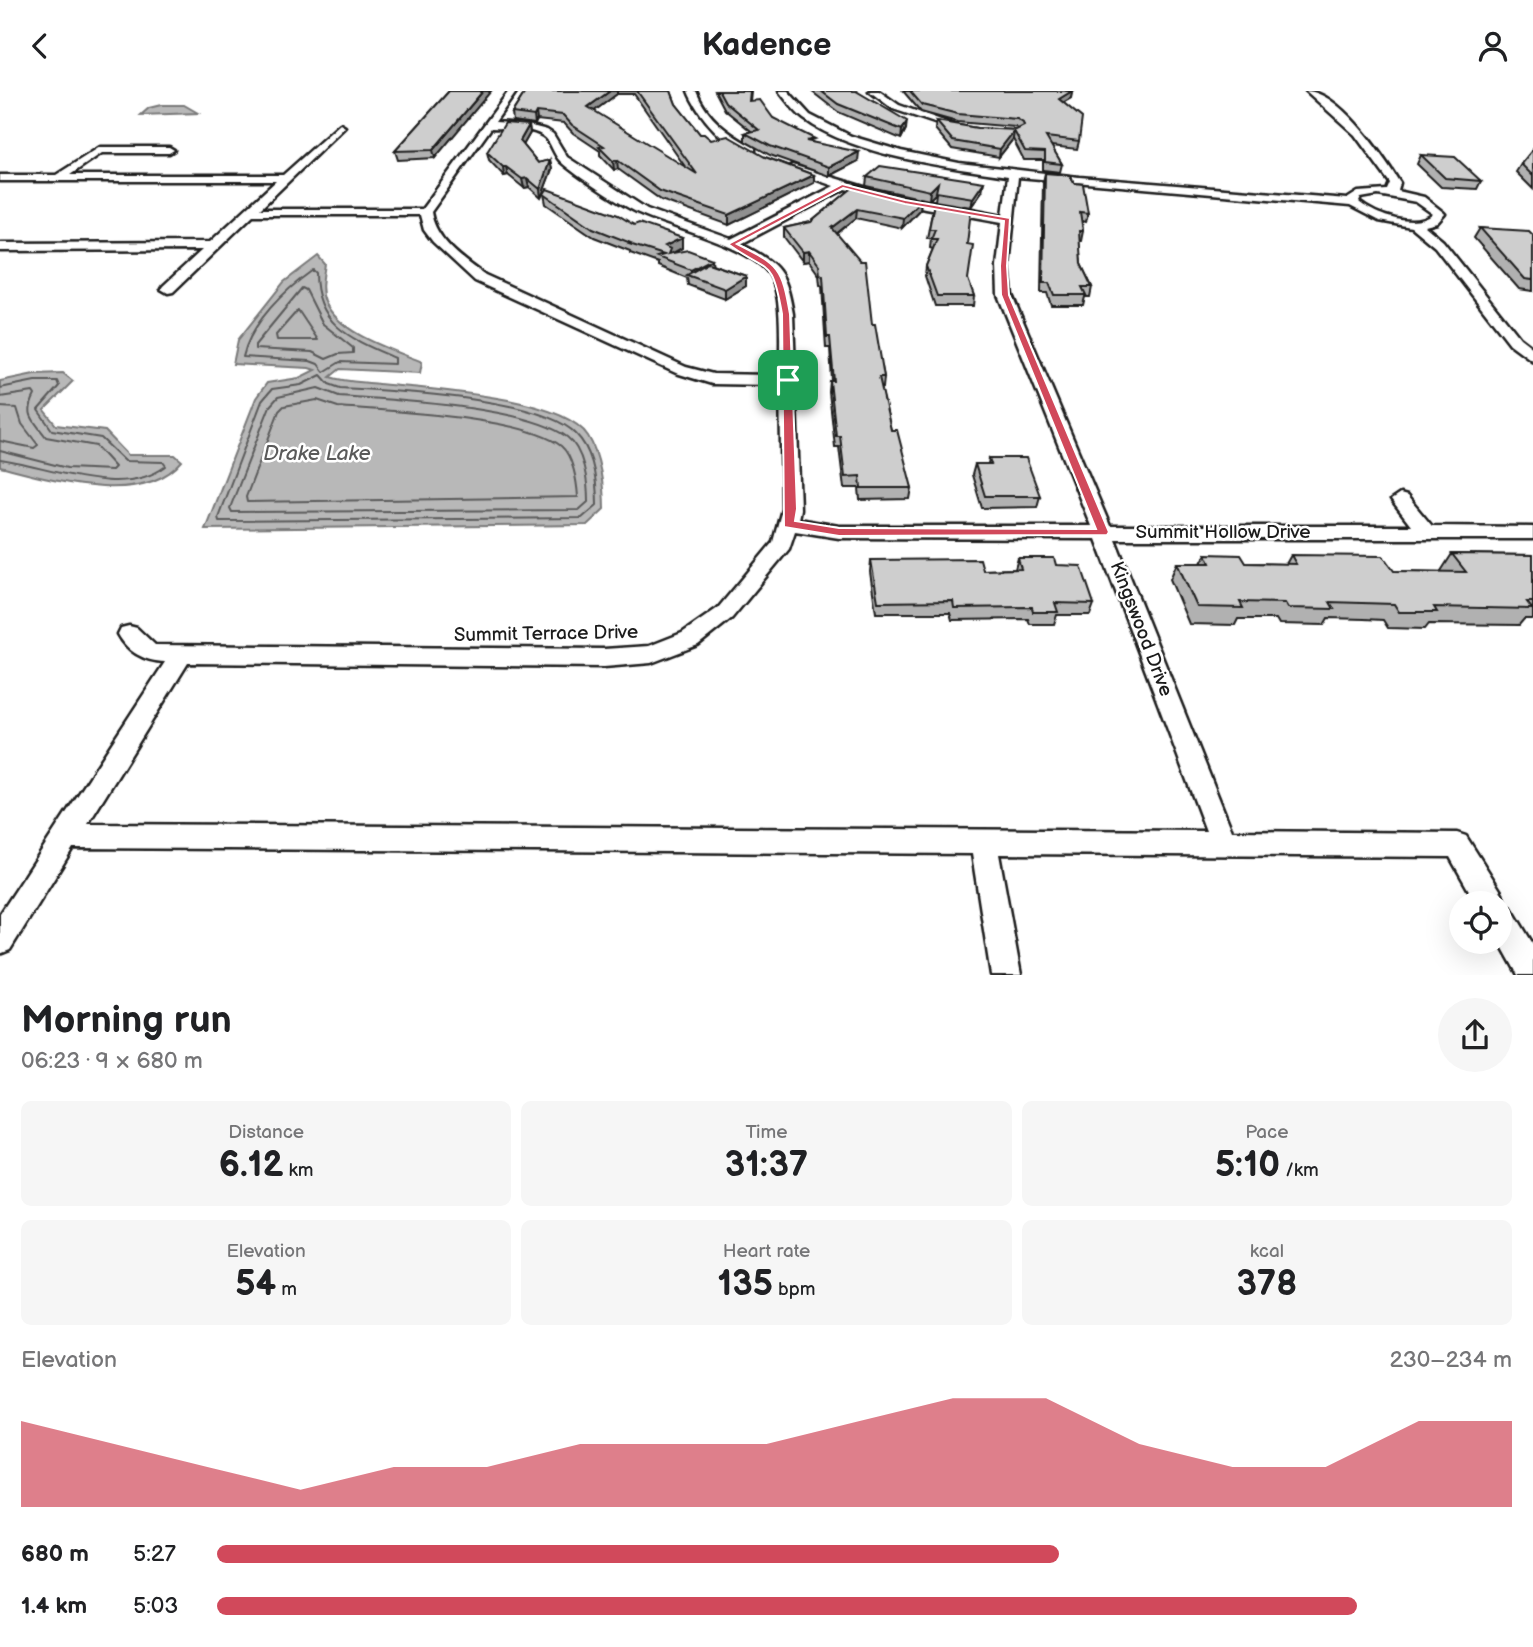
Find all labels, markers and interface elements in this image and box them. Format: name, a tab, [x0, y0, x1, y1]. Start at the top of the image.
text: Kadence	[702, 26, 831, 65]
icon: back	[21, 27, 59, 65]
icon: person	[1474, 27, 1512, 65]
pin	[758, 350, 818, 410]
icon: arrive	[769, 361, 807, 399]
water label: Drake Lake	[263, 441, 371, 466]
street label: Summit Hollow Drive	[1135, 521, 1311, 544]
street label: Kingswood Drive	[1105, 558, 1177, 700]
street label: Summit Terrace Drive	[454, 621, 638, 647]
map controls	[1449, 891, 1512, 954]
button: locate	[1449, 891, 1512, 954]
text: Morning run	[21, 998, 232, 1043]
button: share	[1438, 998, 1512, 1072]
text: 06:23 · 9 × 680 m	[21, 1047, 203, 1075]
text: Distance	[228, 1121, 304, 1144]
text: Time	[745, 1121, 788, 1144]
text: Pace	[1245, 1121, 1288, 1144]
text: 6.12	[219, 1144, 283, 1187]
text: 31:37	[725, 1144, 808, 1187]
text: 5:10	[1215, 1144, 1280, 1187]
text: km	[283, 1159, 314, 1182]
text: /km	[1280, 1159, 1319, 1182]
text: Elevation	[227, 1240, 306, 1263]
text: Heart rate	[723, 1240, 810, 1263]
text: kcal	[1250, 1240, 1284, 1263]
text: 54	[235, 1263, 276, 1306]
text: 135	[718, 1263, 773, 1306]
text: 378	[1236, 1263, 1297, 1306]
text: m	[276, 1278, 297, 1301]
text: bpm	[773, 1278, 815, 1301]
text: Elevation	[21, 1346, 117, 1374]
text: 230–234 m	[1390, 1346, 1512, 1374]
text: 680 m	[21, 1540, 89, 1568]
text: 5:27	[133, 1540, 176, 1568]
text: 1.4 km	[21, 1592, 87, 1620]
text: 5:03	[133, 1592, 179, 1620]

